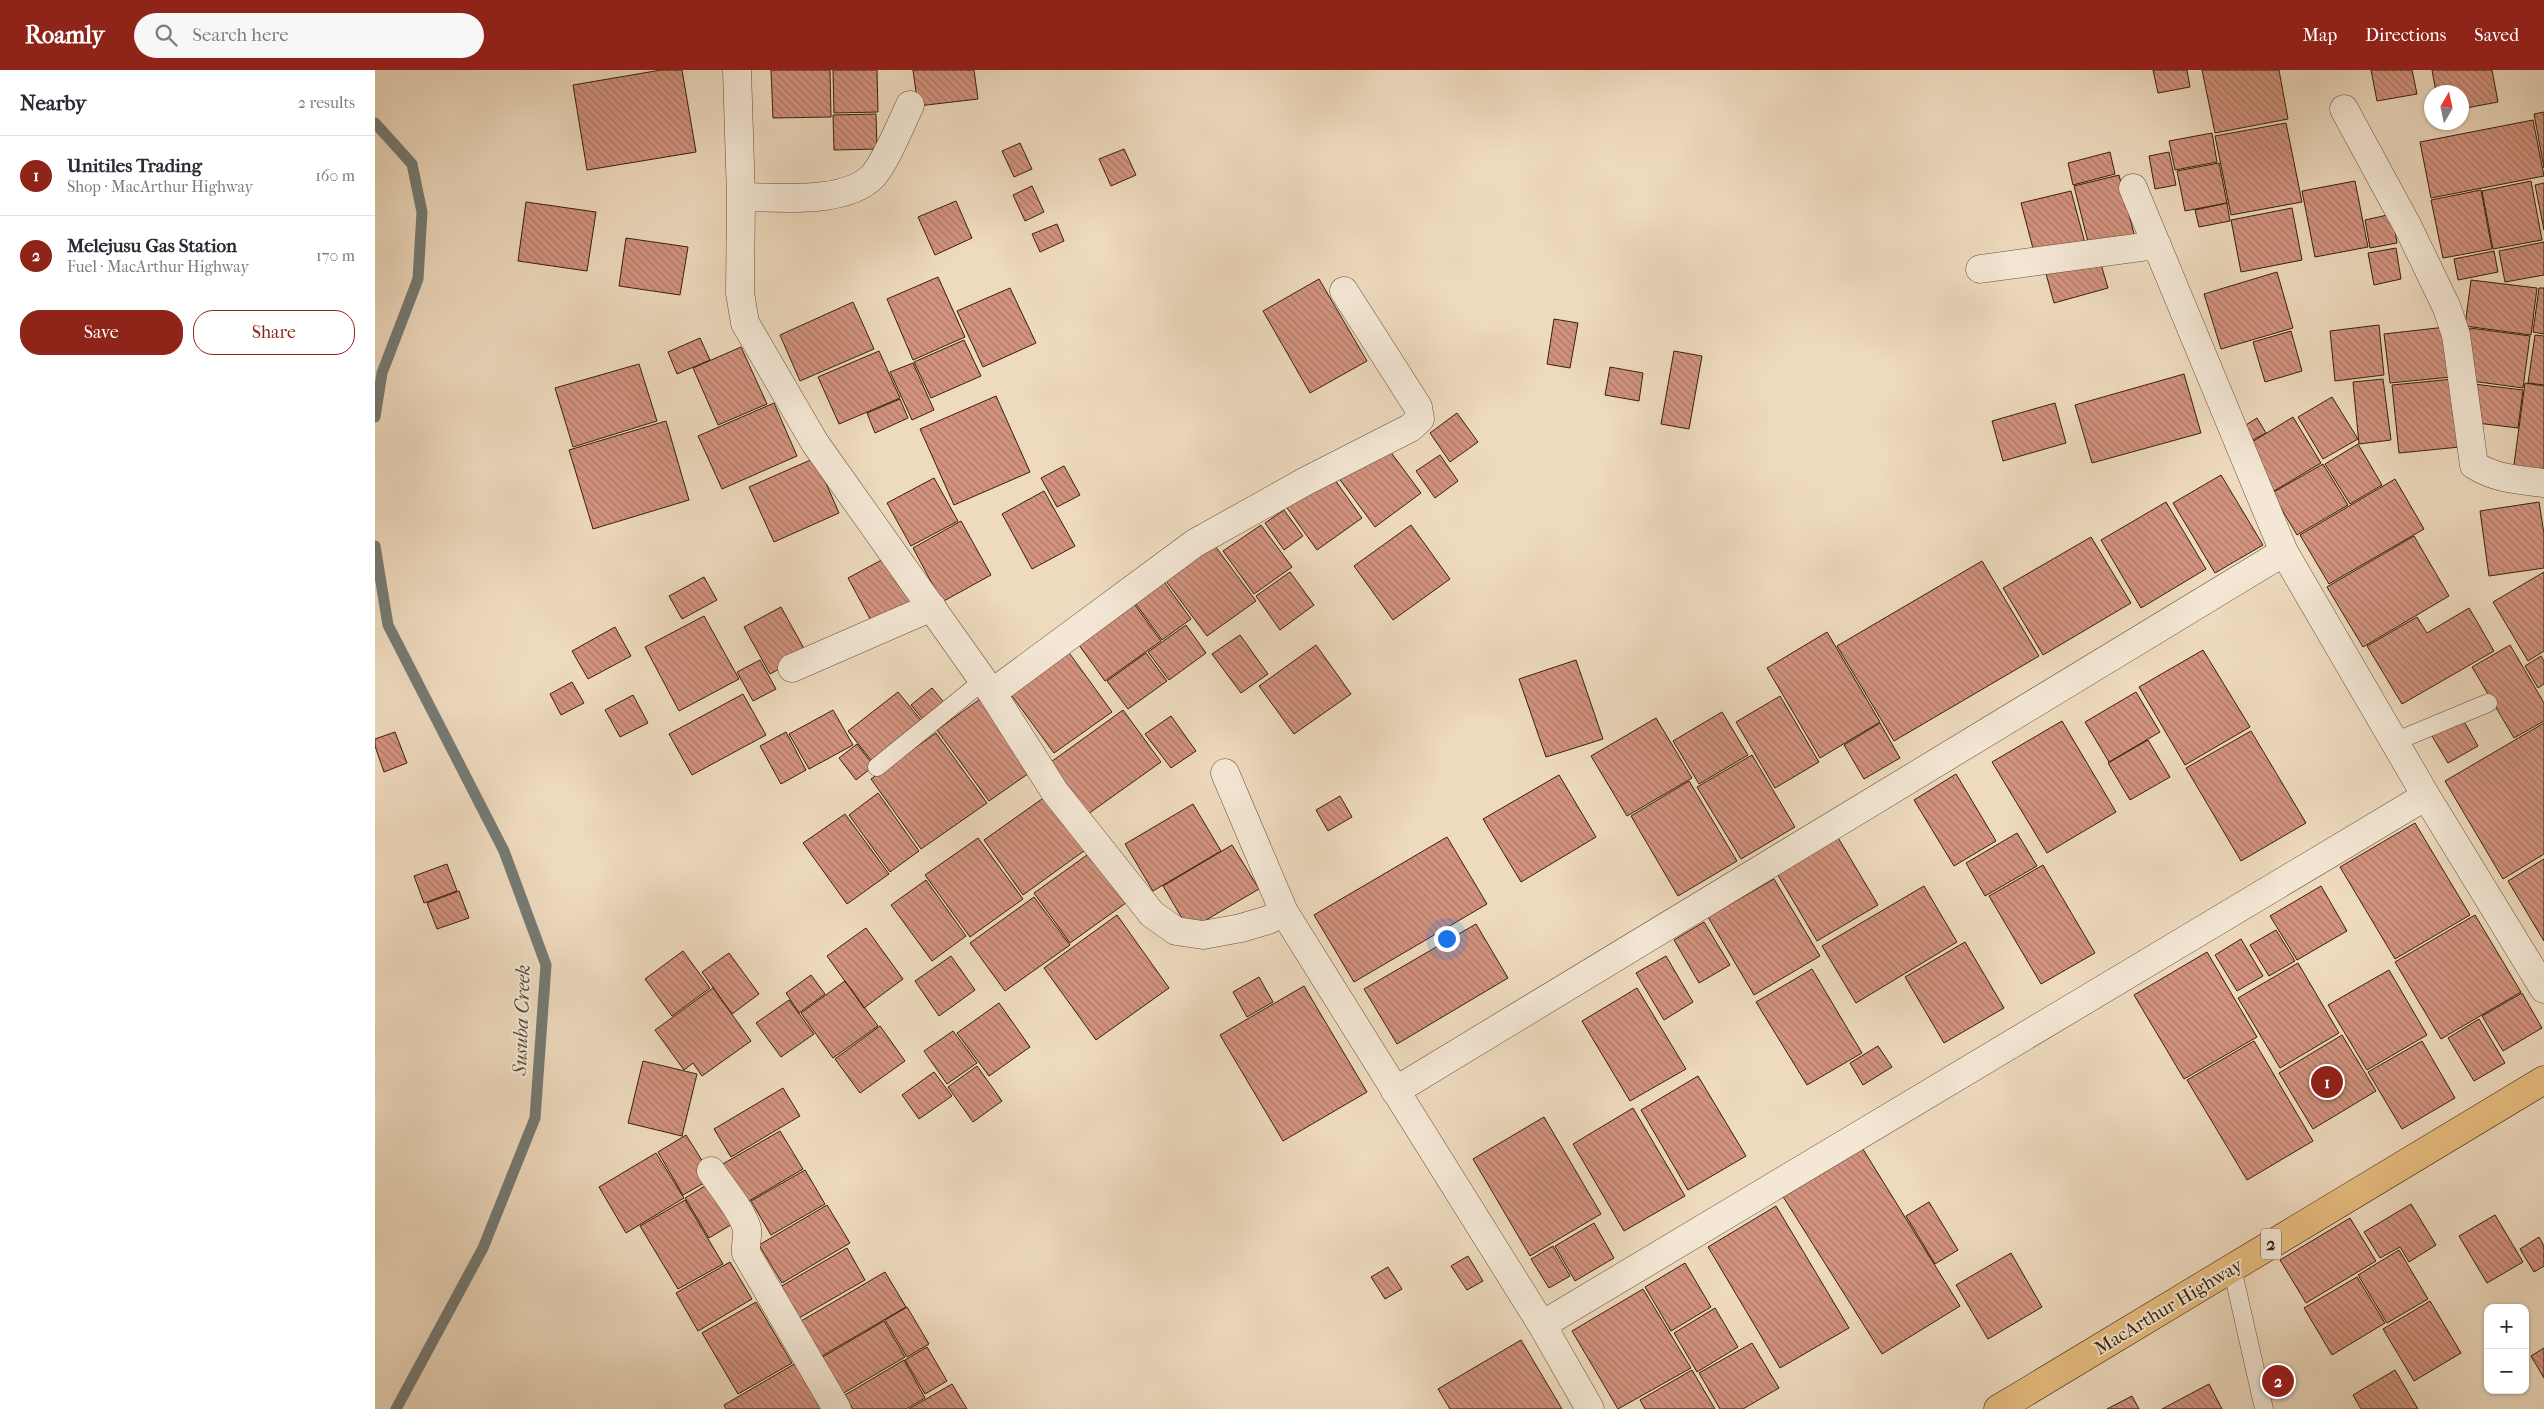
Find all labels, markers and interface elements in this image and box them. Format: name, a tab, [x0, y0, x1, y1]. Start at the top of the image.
search box	[134, 13, 484, 58]
text: Roamly	[25, 21, 104, 49]
icon: search	[152, 21, 180, 49]
text: Search here	[192, 24, 289, 46]
text: Map	[2303, 25, 2337, 46]
text: Directions	[2365, 25, 2446, 46]
text: Saved	[2474, 25, 2519, 46]
north arrow	[2424, 85, 2469, 130]
text: Nearby	[20, 91, 86, 115]
text: 2 results	[298, 93, 355, 112]
text: Unitiles Trading	[67, 155, 202, 177]
text: 1	[33, 166, 39, 185]
text: 160 m	[315, 166, 355, 185]
text: Shop · MacArthur Highway	[67, 177, 253, 196]
text: Melejusu Gas Station	[67, 235, 237, 257]
text: 2	[32, 246, 40, 265]
text: 170 m	[316, 246, 355, 265]
text: Fuel · MacArthur Highway	[67, 257, 249, 276]
button: Save	[20, 310, 183, 355]
button: Share	[193, 310, 355, 355]
your location	[1434, 926, 1460, 952]
water label: Susuba Creek	[508, 964, 535, 1077]
pin: 1	[2311, 1063, 2343, 1101]
road number: 2	[2261, 1228, 2281, 1260]
street label: MacArthur Highway	[2091, 1254, 2247, 1360]
map controls	[2484, 1304, 2529, 1394]
button: +	[2484, 1304, 2529, 1349]
button: −	[2484, 1349, 2529, 1394]
pin: 2	[2262, 1362, 2294, 1400]

